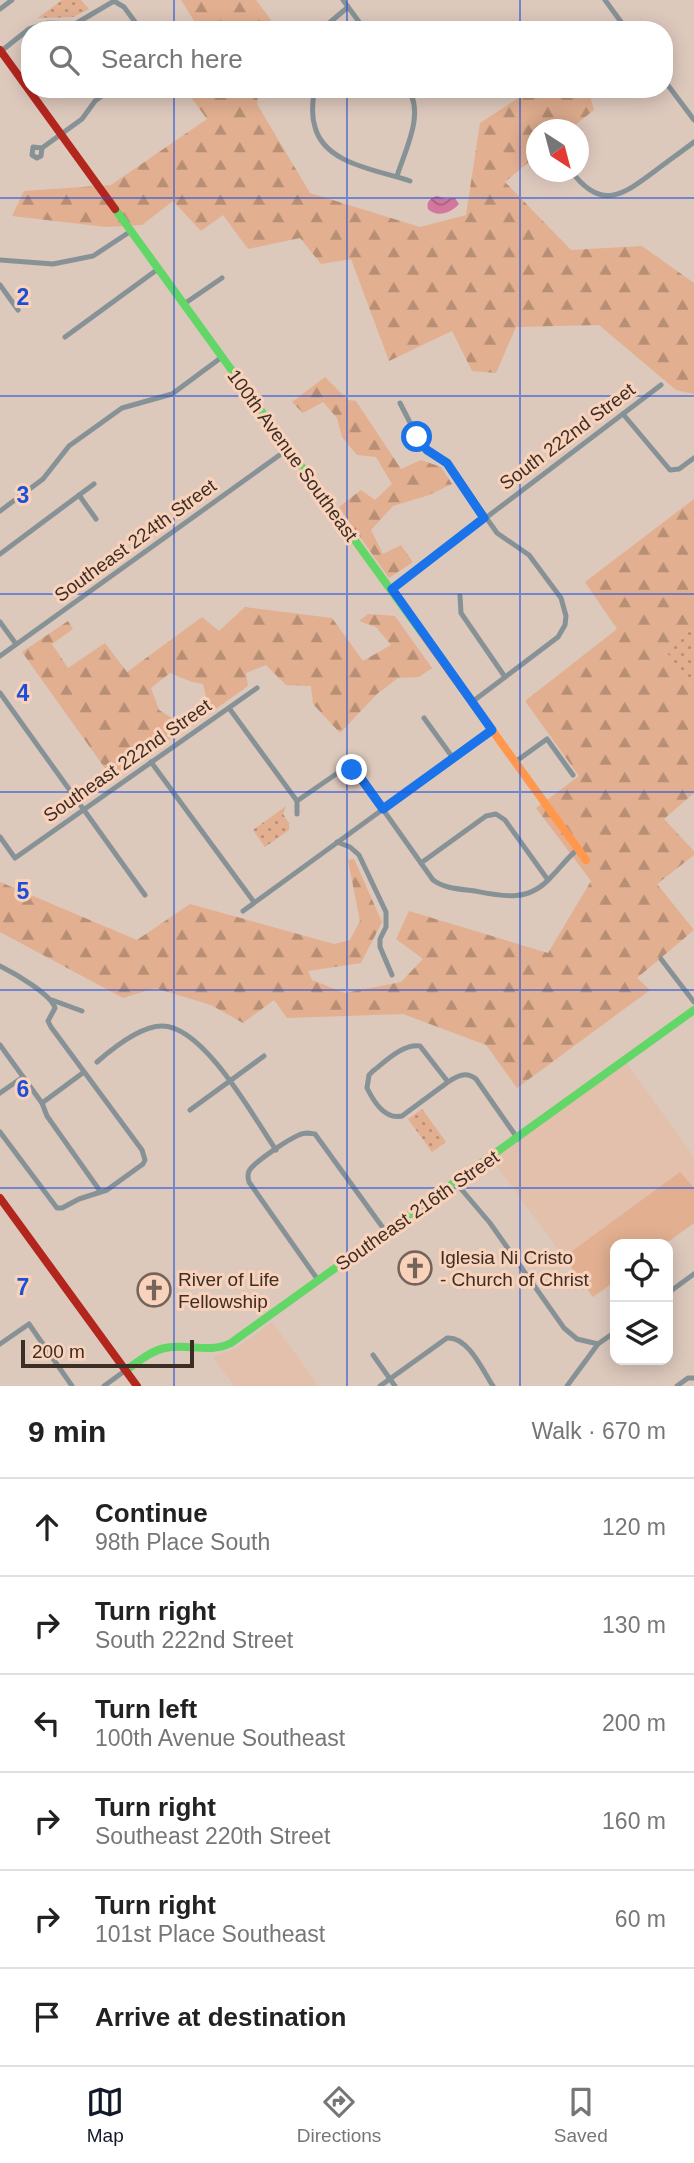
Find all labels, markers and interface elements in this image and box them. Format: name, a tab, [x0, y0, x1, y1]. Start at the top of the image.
search box	[21, 21, 673, 98]
icon: search	[45, 41, 83, 79]
text: Search here	[101, 44, 243, 74]
north arrow	[526, 119, 589, 182]
text: 2	[17, 284, 29, 310]
street label: 100th Avenue Southeast	[223, 366, 362, 546]
street label: South 222nd Street	[496, 378, 640, 494]
route start	[401, 421, 432, 452]
street label: Southeast 224th Street	[50, 474, 221, 606]
text: 3	[17, 482, 29, 508]
text: 4	[17, 680, 30, 706]
street label: Southeast 222nd Street	[39, 694, 216, 826]
route end	[336, 754, 367, 785]
text: 5	[17, 878, 30, 904]
text: 6	[17, 1076, 29, 1102]
street label: Southeast 216th Street	[332, 1146, 503, 1275]
map controls	[610, 1239, 673, 1365]
button: locate	[610, 1239, 673, 1302]
place label: Iglesia Ni Cristo - Church of Christ	[440, 1247, 590, 1290]
church icon: Iglesia Ni Cristo - Church of Christ	[396, 1249, 434, 1287]
place label: River of Life Fellowship	[178, 1269, 279, 1312]
church icon: River of Life Fellowship	[135, 1271, 173, 1309]
text: 7	[17, 1274, 29, 1300]
button: layers	[610, 1302, 673, 1365]
scale bar	[21, 1337, 194, 1369]
text: 200 m	[32, 1341, 85, 1362]
text: 9 min	[28, 1415, 106, 1448]
text: Walk · 670 m	[531, 1418, 666, 1444]
text: Continue	[95, 1498, 208, 1528]
icon: ahead	[28, 1508, 66, 1546]
text: 120 m	[602, 1514, 666, 1540]
text: 98th Place South	[95, 1529, 270, 1555]
text: Turn right	[95, 1596, 216, 1626]
icon: right	[28, 1606, 66, 1644]
text: 130 m	[602, 1612, 666, 1638]
text: South 222nd Street	[95, 1627, 293, 1653]
text: Turn left	[95, 1694, 197, 1724]
icon: left	[28, 1704, 66, 1742]
text: 200 m	[602, 1710, 666, 1736]
text: 100th Avenue Southeast	[95, 1725, 345, 1751]
text: Turn right	[95, 1792, 216, 1822]
icon: right	[28, 1802, 66, 1840]
text: 160 m	[602, 1808, 666, 1834]
text: Southeast 220th Street	[95, 1823, 330, 1849]
text: Turn right	[95, 1890, 216, 1920]
icon: right	[28, 1900, 66, 1938]
text: 60 m	[615, 1906, 666, 1932]
text: 101st Place Southeast	[95, 1921, 325, 1947]
icon: arrive	[28, 1998, 66, 2036]
text: Arrive at destination	[95, 2002, 346, 2032]
tab: Map	[86, 2083, 124, 2147]
tab: Directions	[297, 2083, 381, 2147]
tab: Saved	[554, 2083, 608, 2147]

